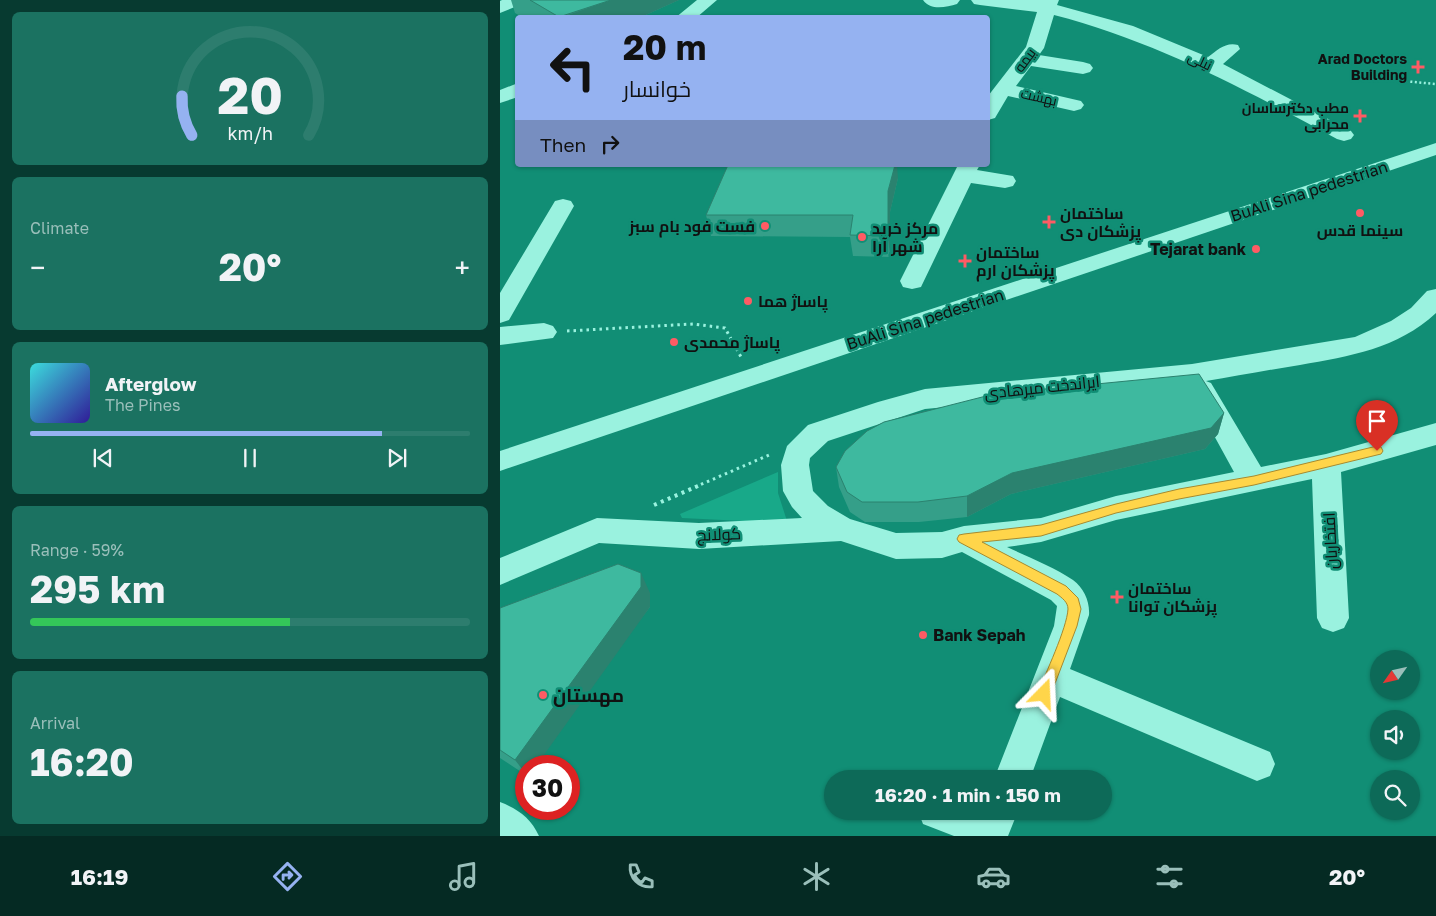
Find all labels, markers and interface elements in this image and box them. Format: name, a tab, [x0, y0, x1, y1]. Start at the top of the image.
text: 20 m	[623, 26, 706, 68]
icon: left	[540, 35, 605, 100]
street label: بیمه	[1010, 44, 1039, 75]
street label: نیلی	[1186, 48, 1215, 73]
place label: Arad Doctors Building	[1318, 50, 1407, 83]
marker: Arad Doctors Building	[1411, 60, 1425, 74]
text: 20	[217, 63, 283, 125]
text: خوانسار	[623, 75, 691, 102]
street label: بهشت	[1019, 84, 1059, 109]
place label: مطب دکترساسان محرابی	[1242, 99, 1349, 133]
marker: مطب دکترساسان محرابی	[1353, 109, 1367, 123]
text: km/h	[227, 122, 273, 144]
icon: right	[596, 130, 624, 158]
text: Then	[540, 133, 586, 156]
street label: BuAli Sina pedestrian	[1228, 156, 1390, 226]
place label: ساختمان پزشکان دی	[1060, 203, 1141, 243]
marker: سینما قدس	[1354, 207, 1366, 219]
marker: ساختمان پزشکان دی	[1042, 215, 1056, 229]
place label: فست فود بام سبز	[628, 216, 755, 238]
text: Climate	[30, 218, 89, 238]
place label: مرکز خرید شهر آرا	[872, 218, 938, 256]
marker: فست فود بام سبز	[759, 220, 771, 232]
place label: سینما قدس	[1317, 220, 1403, 240]
marker: مرکز خرید شهر آرا	[856, 231, 868, 243]
place label: Tejarat bank	[1150, 239, 1247, 259]
place label: ساختمان پزشکان ارم	[976, 242, 1055, 282]
marker: Tejarat bank	[1250, 243, 1262, 255]
text: 20°	[219, 244, 281, 289]
text: −	[30, 251, 45, 284]
text: +	[455, 251, 470, 284]
marker: ساختمان پزشکان ارم	[958, 254, 972, 268]
street label: BuAli Sina pedestrian	[844, 284, 1006, 354]
place label: پاساژ هما	[758, 291, 828, 313]
marker: پاساژ هما	[742, 295, 754, 307]
place label: پاساژ محمدی	[684, 332, 780, 354]
marker: پاساژ محمدی	[668, 336, 680, 348]
street label: ایراندخت میرهادی	[983, 371, 1101, 404]
text: Afterglow	[105, 372, 196, 395]
text: The Pines	[105, 395, 180, 415]
pin	[1356, 400, 1398, 451]
icon: arrive	[1363, 407, 1391, 435]
icon: previous	[89, 444, 117, 472]
icon: pause	[236, 444, 264, 472]
icon: next	[383, 444, 411, 472]
street label: افتخاریان	[1319, 512, 1342, 570]
street label: کولانج	[697, 523, 741, 547]
text: Range · 59%	[30, 540, 124, 560]
text: 295 km	[30, 566, 165, 611]
place label: ساختمان پزشکان توانا	[1128, 578, 1217, 618]
marker: ساختمان پزشکان توانا	[1110, 590, 1124, 604]
place label: Bank Sepah	[933, 625, 1025, 645]
marker: Bank Sepah	[917, 629, 929, 641]
north arrow	[1370, 650, 1420, 700]
map controls	[1370, 650, 1420, 820]
position arrow	[1017, 667, 1069, 719]
place label: مهستان	[553, 683, 624, 707]
marker: مهستان	[537, 689, 549, 701]
button: sound	[1370, 710, 1420, 760]
text: Arrival	[30, 713, 80, 733]
text: 16:20	[30, 739, 134, 784]
speed limit sign: 30	[515, 755, 580, 820]
button: search	[1370, 770, 1420, 820]
text: 16:20 · 1 min · 150 m	[875, 783, 1061, 806]
icon: directions	[270, 859, 305, 894]
icon: music	[446, 859, 481, 894]
icon: phone	[623, 859, 658, 894]
icon: climate	[799, 859, 834, 894]
icon: car	[976, 859, 1011, 894]
icon: filters	[1152, 859, 1187, 894]
text: 16:19	[71, 863, 128, 890]
text: 20°	[1329, 863, 1365, 890]

